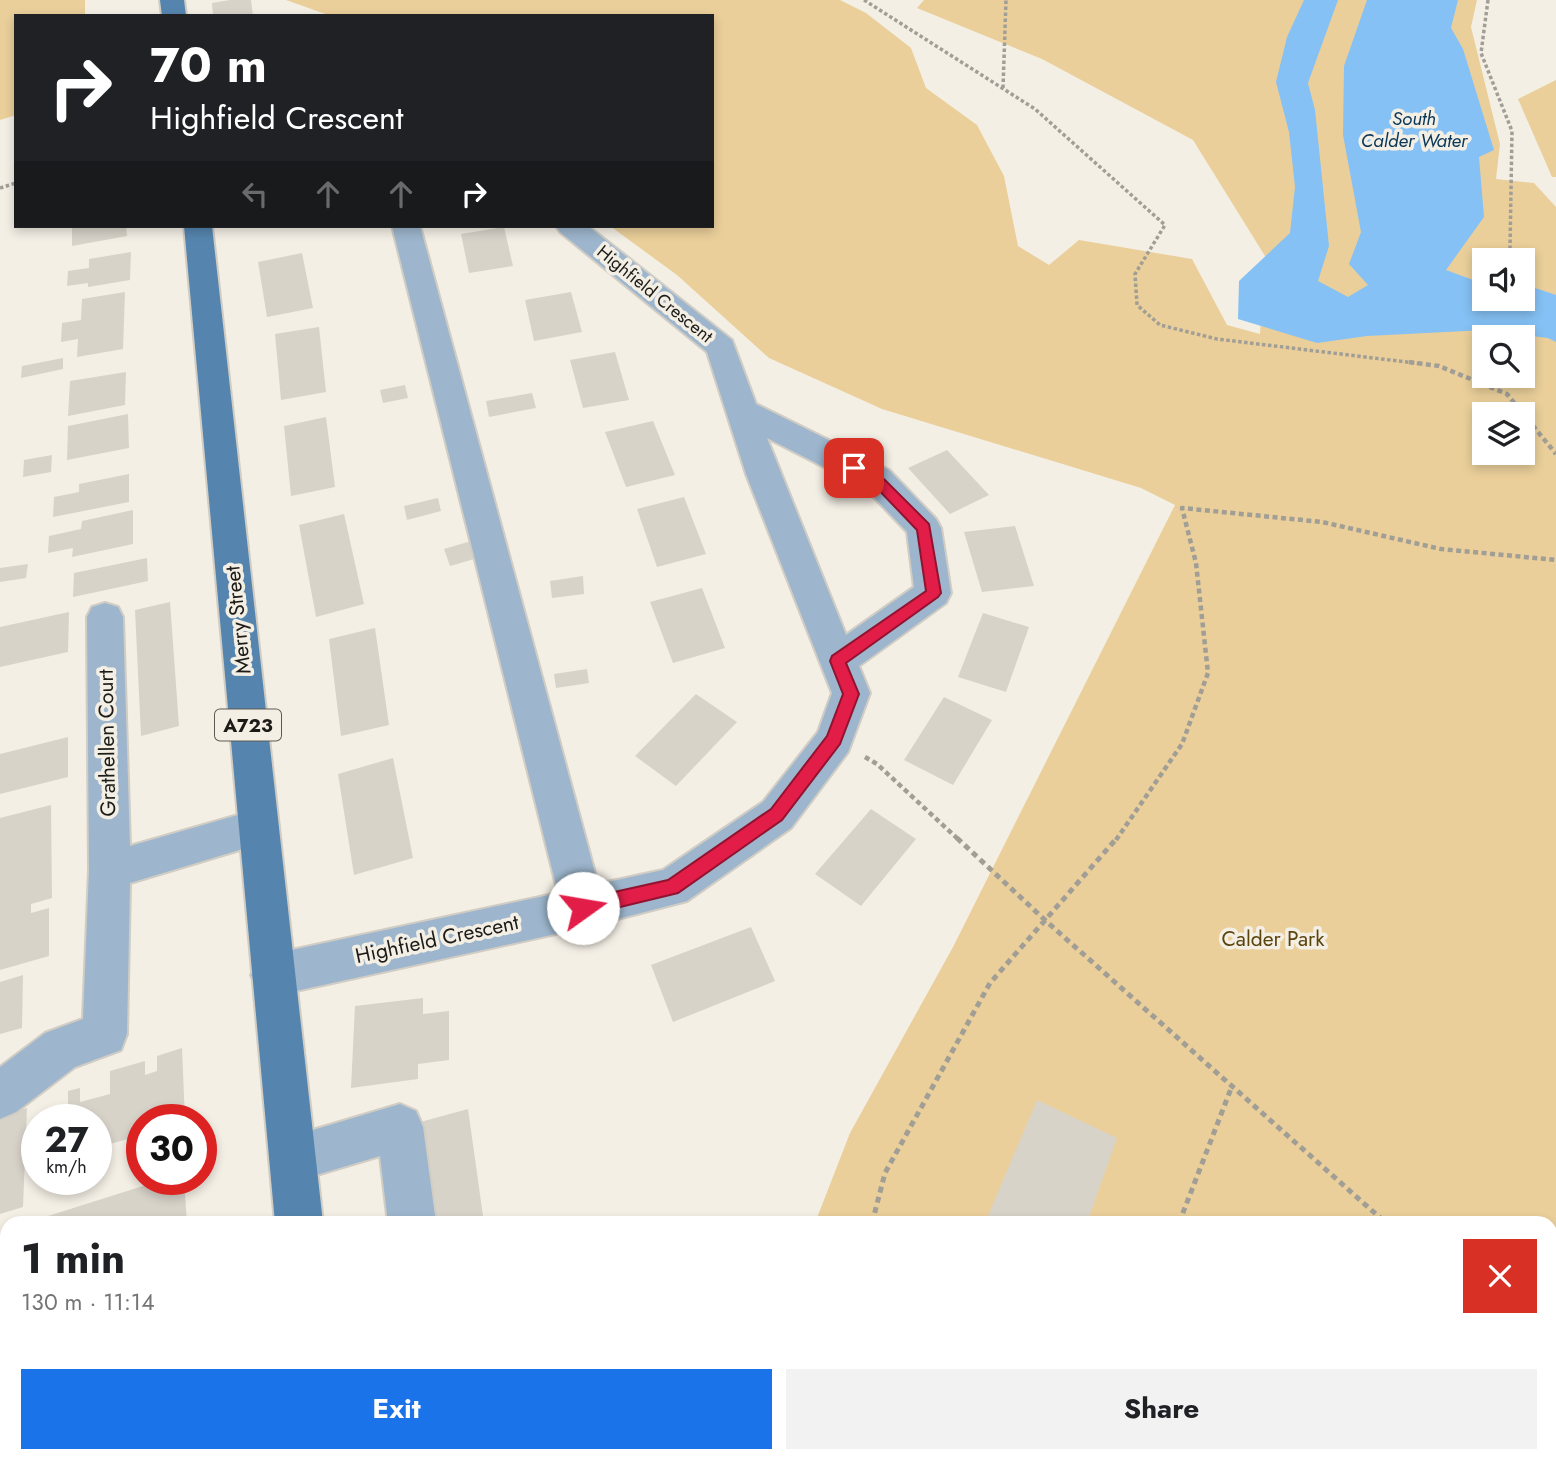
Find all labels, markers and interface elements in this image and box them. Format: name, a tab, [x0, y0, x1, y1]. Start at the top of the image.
text: 70 m	[150, 30, 267, 100]
icon: right	[35, 42, 126, 133]
text: Highfield Crescent	[150, 95, 403, 141]
water label: South Calder Water	[1361, 105, 1469, 154]
icon: left	[236, 175, 274, 213]
icon: ahead	[309, 175, 347, 213]
icon: ahead	[382, 175, 420, 213]
icon: right	[455, 175, 493, 213]
street label: Highfield Crescent	[591, 239, 719, 349]
map controls	[1472, 248, 1535, 465]
button: sound	[1472, 248, 1535, 311]
button: search	[1472, 325, 1535, 388]
button: layers	[1472, 402, 1535, 465]
pin	[824, 438, 884, 498]
icon: arrive	[835, 449, 873, 487]
street label: Merry Street	[217, 564, 259, 676]
street label: Grathellen Court	[91, 669, 123, 817]
road number: A723	[215, 710, 281, 740]
position arrow	[546, 871, 620, 945]
street label: Highfield Crescent	[353, 907, 521, 971]
park label: Calder Park	[1221, 924, 1325, 954]
speed limit sign: 30	[126, 1104, 217, 1195]
text: 27	[44, 1115, 89, 1165]
text: km/h	[46, 1154, 87, 1180]
text: 1 min	[21, 1228, 125, 1289]
button: close	[1463, 1239, 1537, 1313]
text: 130 m · 11:14	[21, 1285, 155, 1319]
button: Exit	[21, 1369, 772, 1449]
button: Share	[786, 1369, 1537, 1449]

